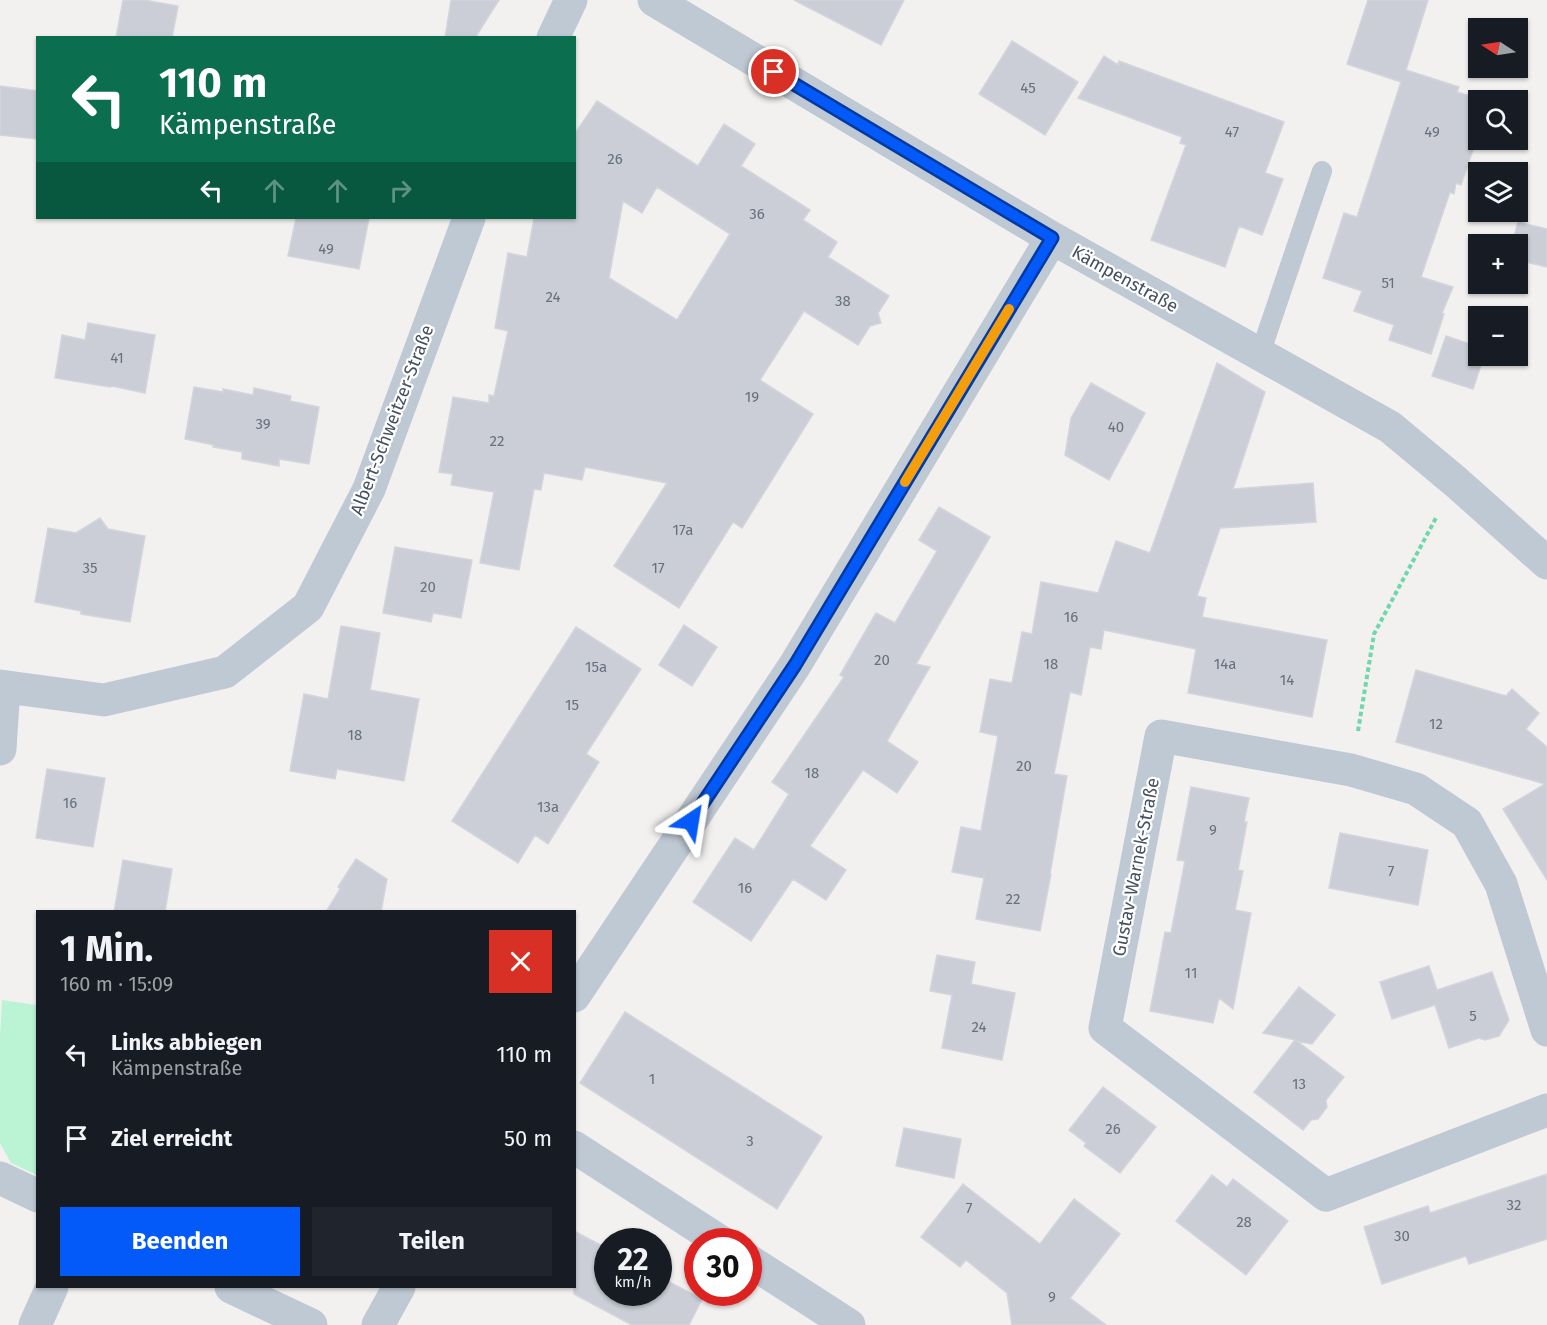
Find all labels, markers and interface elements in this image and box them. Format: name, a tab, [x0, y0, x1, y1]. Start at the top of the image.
north arrow	[1468, 18, 1528, 78]
map controls	[1468, 18, 1528, 366]
pin	[748, 46, 799, 97]
icon: arrive	[757, 55, 790, 88]
text: 110 m	[159, 58, 267, 108]
icon: left	[60, 60, 138, 138]
house number: 45	[1020, 79, 1036, 97]
button: search	[1468, 90, 1528, 150]
text: Kämpenstraße	[159, 109, 336, 141]
house number: 47	[1225, 123, 1239, 141]
house number: 49	[1424, 123, 1440, 141]
house number: 26	[607, 150, 623, 168]
button: layers	[1468, 162, 1528, 222]
icon: left	[195, 174, 228, 207]
icon: ahead	[258, 174, 291, 207]
icon: ahead	[321, 174, 354, 207]
icon: right	[384, 174, 417, 207]
house number: 36	[749, 205, 765, 223]
button: +	[1468, 234, 1528, 294]
house number: 49	[318, 240, 334, 258]
street label: Kämpenstraße	[1068, 241, 1182, 317]
house number: 51	[1381, 274, 1395, 292]
house number: 24	[545, 288, 561, 306]
house number: 38	[835, 292, 851, 310]
button: −	[1468, 306, 1528, 366]
street label: Albert-Schweitzer-Straße	[346, 322, 438, 518]
house number: 41	[110, 349, 124, 367]
house number: 19	[745, 388, 759, 406]
house number: 39	[255, 415, 271, 433]
house number: 40	[1108, 418, 1124, 436]
house number: 22	[490, 432, 504, 450]
house number: 17a	[673, 521, 693, 539]
house number: 35	[82, 559, 98, 577]
house number: 17	[651, 559, 665, 577]
house number: 20	[420, 578, 436, 596]
house number: 16	[1064, 608, 1078, 626]
house number: 20	[874, 651, 890, 669]
house number: 18	[1044, 655, 1058, 673]
house number: 14a	[1214, 655, 1236, 673]
house number: 15a	[585, 658, 607, 676]
house number: 14	[1280, 671, 1294, 689]
house number: 15	[565, 696, 579, 714]
house number: 12	[1429, 715, 1443, 733]
house number: 18	[348, 726, 362, 744]
house number: 20	[1016, 757, 1032, 775]
house number: 18	[805, 764, 819, 782]
street label: Gustav-Warnek-Straße	[1108, 776, 1164, 958]
position arrow	[659, 789, 723, 853]
house number: 16	[63, 794, 77, 812]
house number: 13a	[537, 798, 559, 816]
house number: 9	[1209, 821, 1217, 839]
house number: 7	[1388, 862, 1395, 880]
house number: 16	[738, 879, 752, 897]
house number: 22	[1006, 890, 1020, 908]
text: 1 Min.	[60, 927, 153, 971]
button: close	[489, 930, 552, 993]
house number: 11	[1185, 964, 1197, 982]
text: 160 m · 15:09	[60, 972, 173, 996]
house number: 5	[1469, 1007, 1477, 1025]
house number: 24	[971, 1018, 987, 1036]
text: Links abbiegen	[111, 1029, 262, 1056]
icon: left	[60, 1038, 93, 1071]
text: 110 m	[496, 1041, 552, 1068]
text: Kämpenstraße	[111, 1056, 242, 1080]
house number: 1	[649, 1070, 655, 1088]
house number: 13	[1292, 1075, 1306, 1093]
house number: 26	[1105, 1120, 1121, 1138]
icon: arrive	[60, 1122, 93, 1155]
text: Ziel erreicht	[111, 1125, 232, 1152]
text: 50 m	[504, 1125, 552, 1152]
house number: 3	[746, 1132, 754, 1150]
house number: 32	[1507, 1196, 1521, 1214]
house number: 7	[966, 1199, 973, 1217]
button: Beenden	[60, 1207, 300, 1276]
button: Teilen	[312, 1207, 552, 1276]
house number: 28	[1236, 1213, 1252, 1231]
house number: 30	[1394, 1227, 1410, 1245]
speed limit sign: 30	[684, 1228, 762, 1306]
text: 22	[617, 1242, 649, 1278]
text: km/h	[614, 1273, 652, 1291]
house number: 9	[1048, 1288, 1056, 1306]

